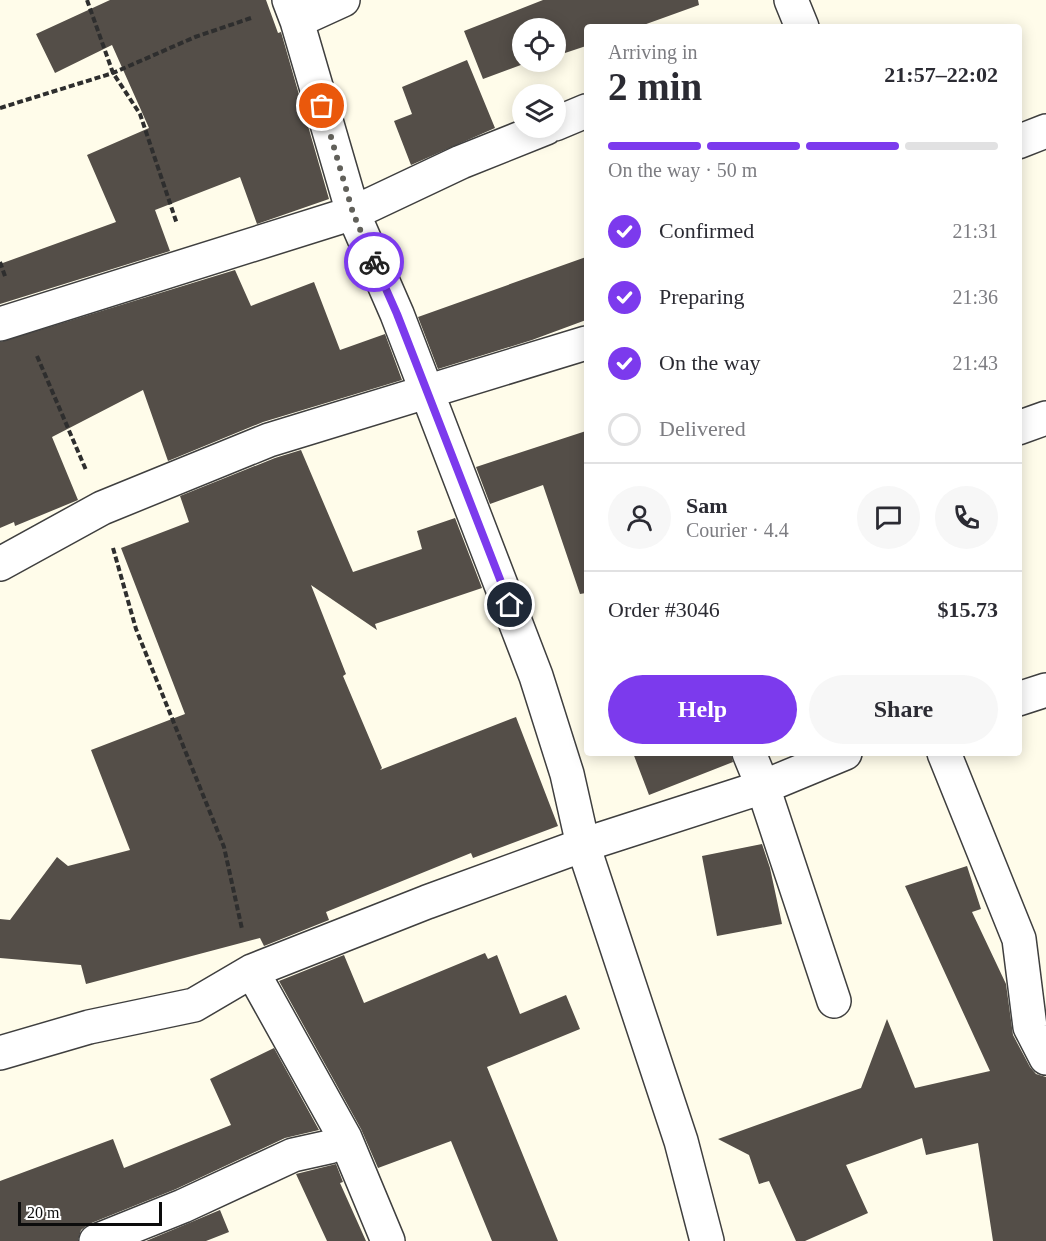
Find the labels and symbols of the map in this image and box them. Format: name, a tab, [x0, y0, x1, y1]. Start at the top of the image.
pin	[296, 80, 347, 131]
courier	[344, 232, 404, 292]
pin	[484, 579, 535, 630]
scale bar	[18, 1199, 162, 1226]

